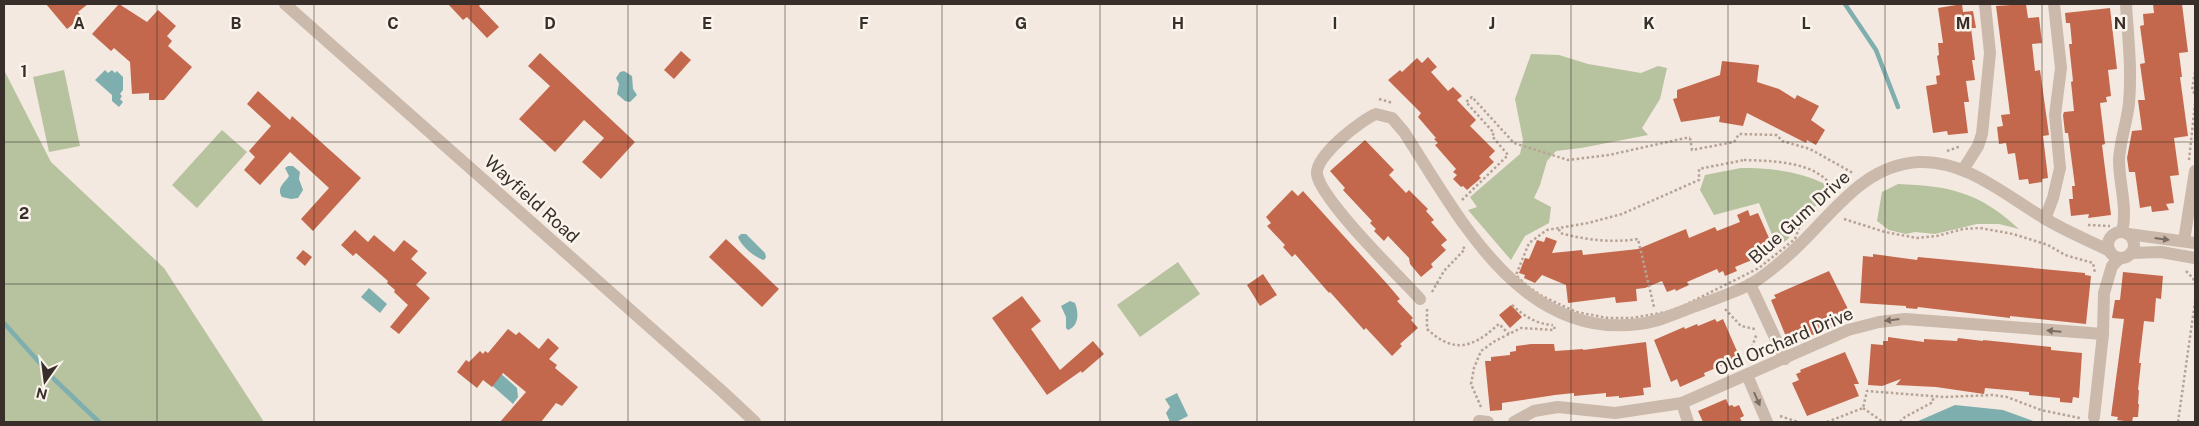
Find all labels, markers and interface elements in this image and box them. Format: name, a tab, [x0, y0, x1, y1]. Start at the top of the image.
text: A	[73, 14, 85, 33]
text: B	[231, 14, 242, 33]
text: C	[387, 14, 399, 33]
text: D	[544, 14, 556, 33]
text: E	[702, 14, 712, 33]
text: F	[859, 14, 869, 33]
text: G	[1015, 14, 1027, 33]
text: H	[1172, 14, 1184, 33]
text: I	[1333, 14, 1337, 33]
text: J	[1489, 14, 1495, 33]
text: K	[1643, 14, 1655, 33]
text: L	[1801, 14, 1811, 33]
text: M	[1956, 14, 1970, 33]
text: N	[2114, 14, 2126, 33]
text: 1	[21, 62, 27, 81]
street label: Wayfield Road	[480, 151, 584, 247]
street label: Blue Gum Drive	[1744, 166, 1854, 268]
text: 2	[19, 204, 29, 223]
one-way arrow	[2154, 235, 2170, 243]
street label: Old Orchard Drive	[1712, 302, 1856, 380]
one-way arrow	[1884, 317, 1900, 325]
one-way arrow	[2046, 327, 2062, 335]
north arrow	[20, 356, 70, 406]
text: N	[35, 385, 49, 403]
one-way arrow	[1753, 392, 1761, 406]

